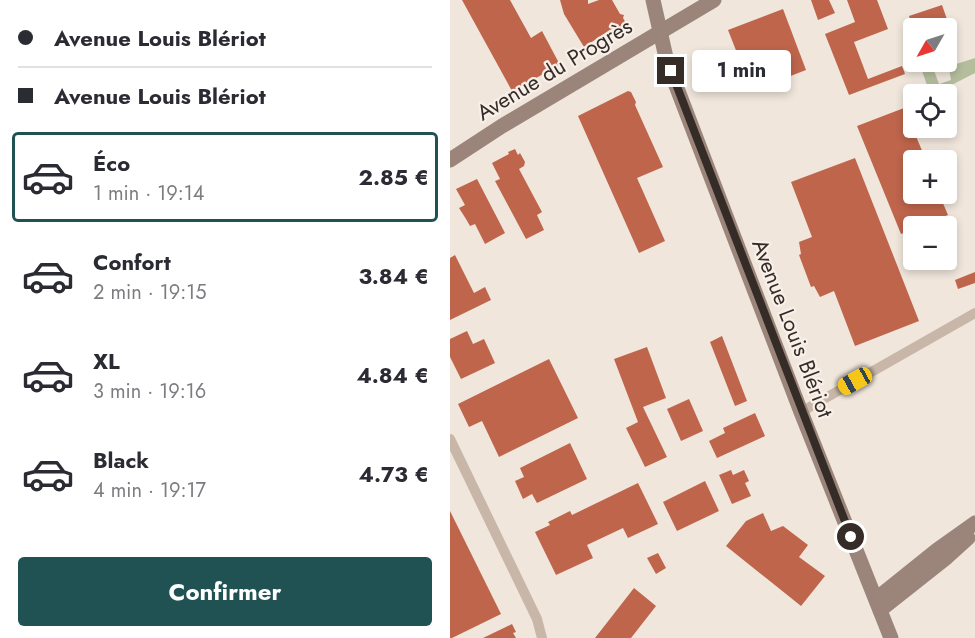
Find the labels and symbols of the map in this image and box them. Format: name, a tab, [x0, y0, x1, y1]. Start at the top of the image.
street label: Avenue du Progrès	[470, 10, 638, 128]
north arrow	[903, 18, 957, 72]
callout: 1 min	[692, 50, 791, 92]
route end	[657, 57, 684, 84]
street label: Avenue Louis Blériot	[744, 234, 842, 423]
car	[835, 364, 875, 398]
route start	[837, 523, 864, 550]

